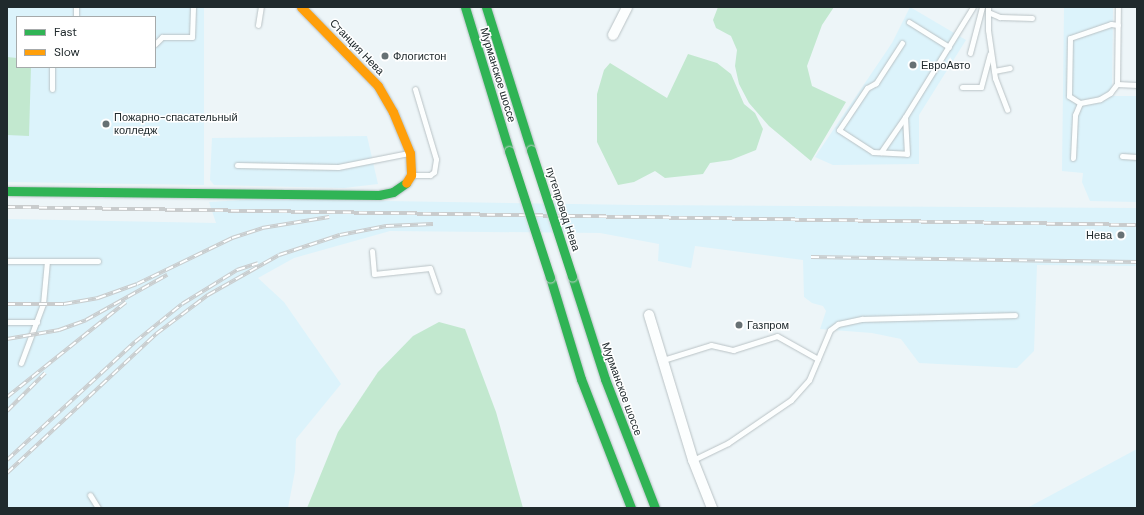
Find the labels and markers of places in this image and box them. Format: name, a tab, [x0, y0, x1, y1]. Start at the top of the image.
place label: Флогистон	[393, 49, 446, 63]
marker: Флогистон	[380, 51, 390, 61]
place label: ЕвроАвто	[921, 58, 970, 72]
marker: ЕвроАвто	[908, 60, 918, 70]
place label: Пожарно-спасательный колледж	[114, 111, 238, 137]
marker: Пожарно-спасательный колледж	[101, 119, 111, 129]
place label: Нева	[1086, 228, 1112, 242]
marker: Нева	[1115, 229, 1127, 241]
place label: Газпром	[747, 318, 789, 332]
marker: Газпром	[734, 320, 744, 330]

